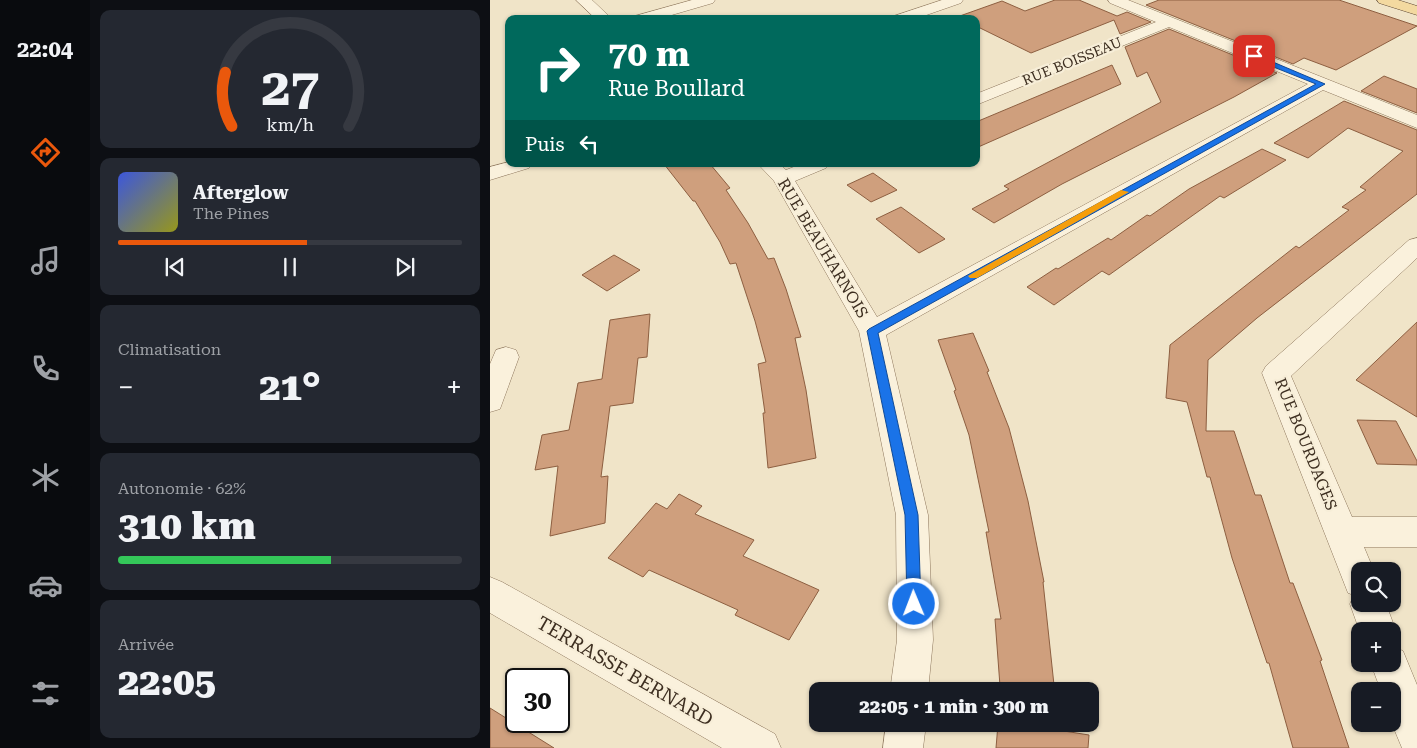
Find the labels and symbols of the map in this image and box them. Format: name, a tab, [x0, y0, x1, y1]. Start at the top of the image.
street label: RUE BOISSEAU	[1020, 34, 1124, 88]
pin	[1233, 35, 1275, 77]
street label: RUE BEAUHARNOIS	[774, 175, 872, 321]
street label: RUE BOURDAGES	[1271, 375, 1341, 513]
position arrow	[887, 577, 939, 629]
street label: TERRASSE BERNARD	[533, 611, 717, 731]
speed limit sign: 30	[505, 668, 570, 733]

